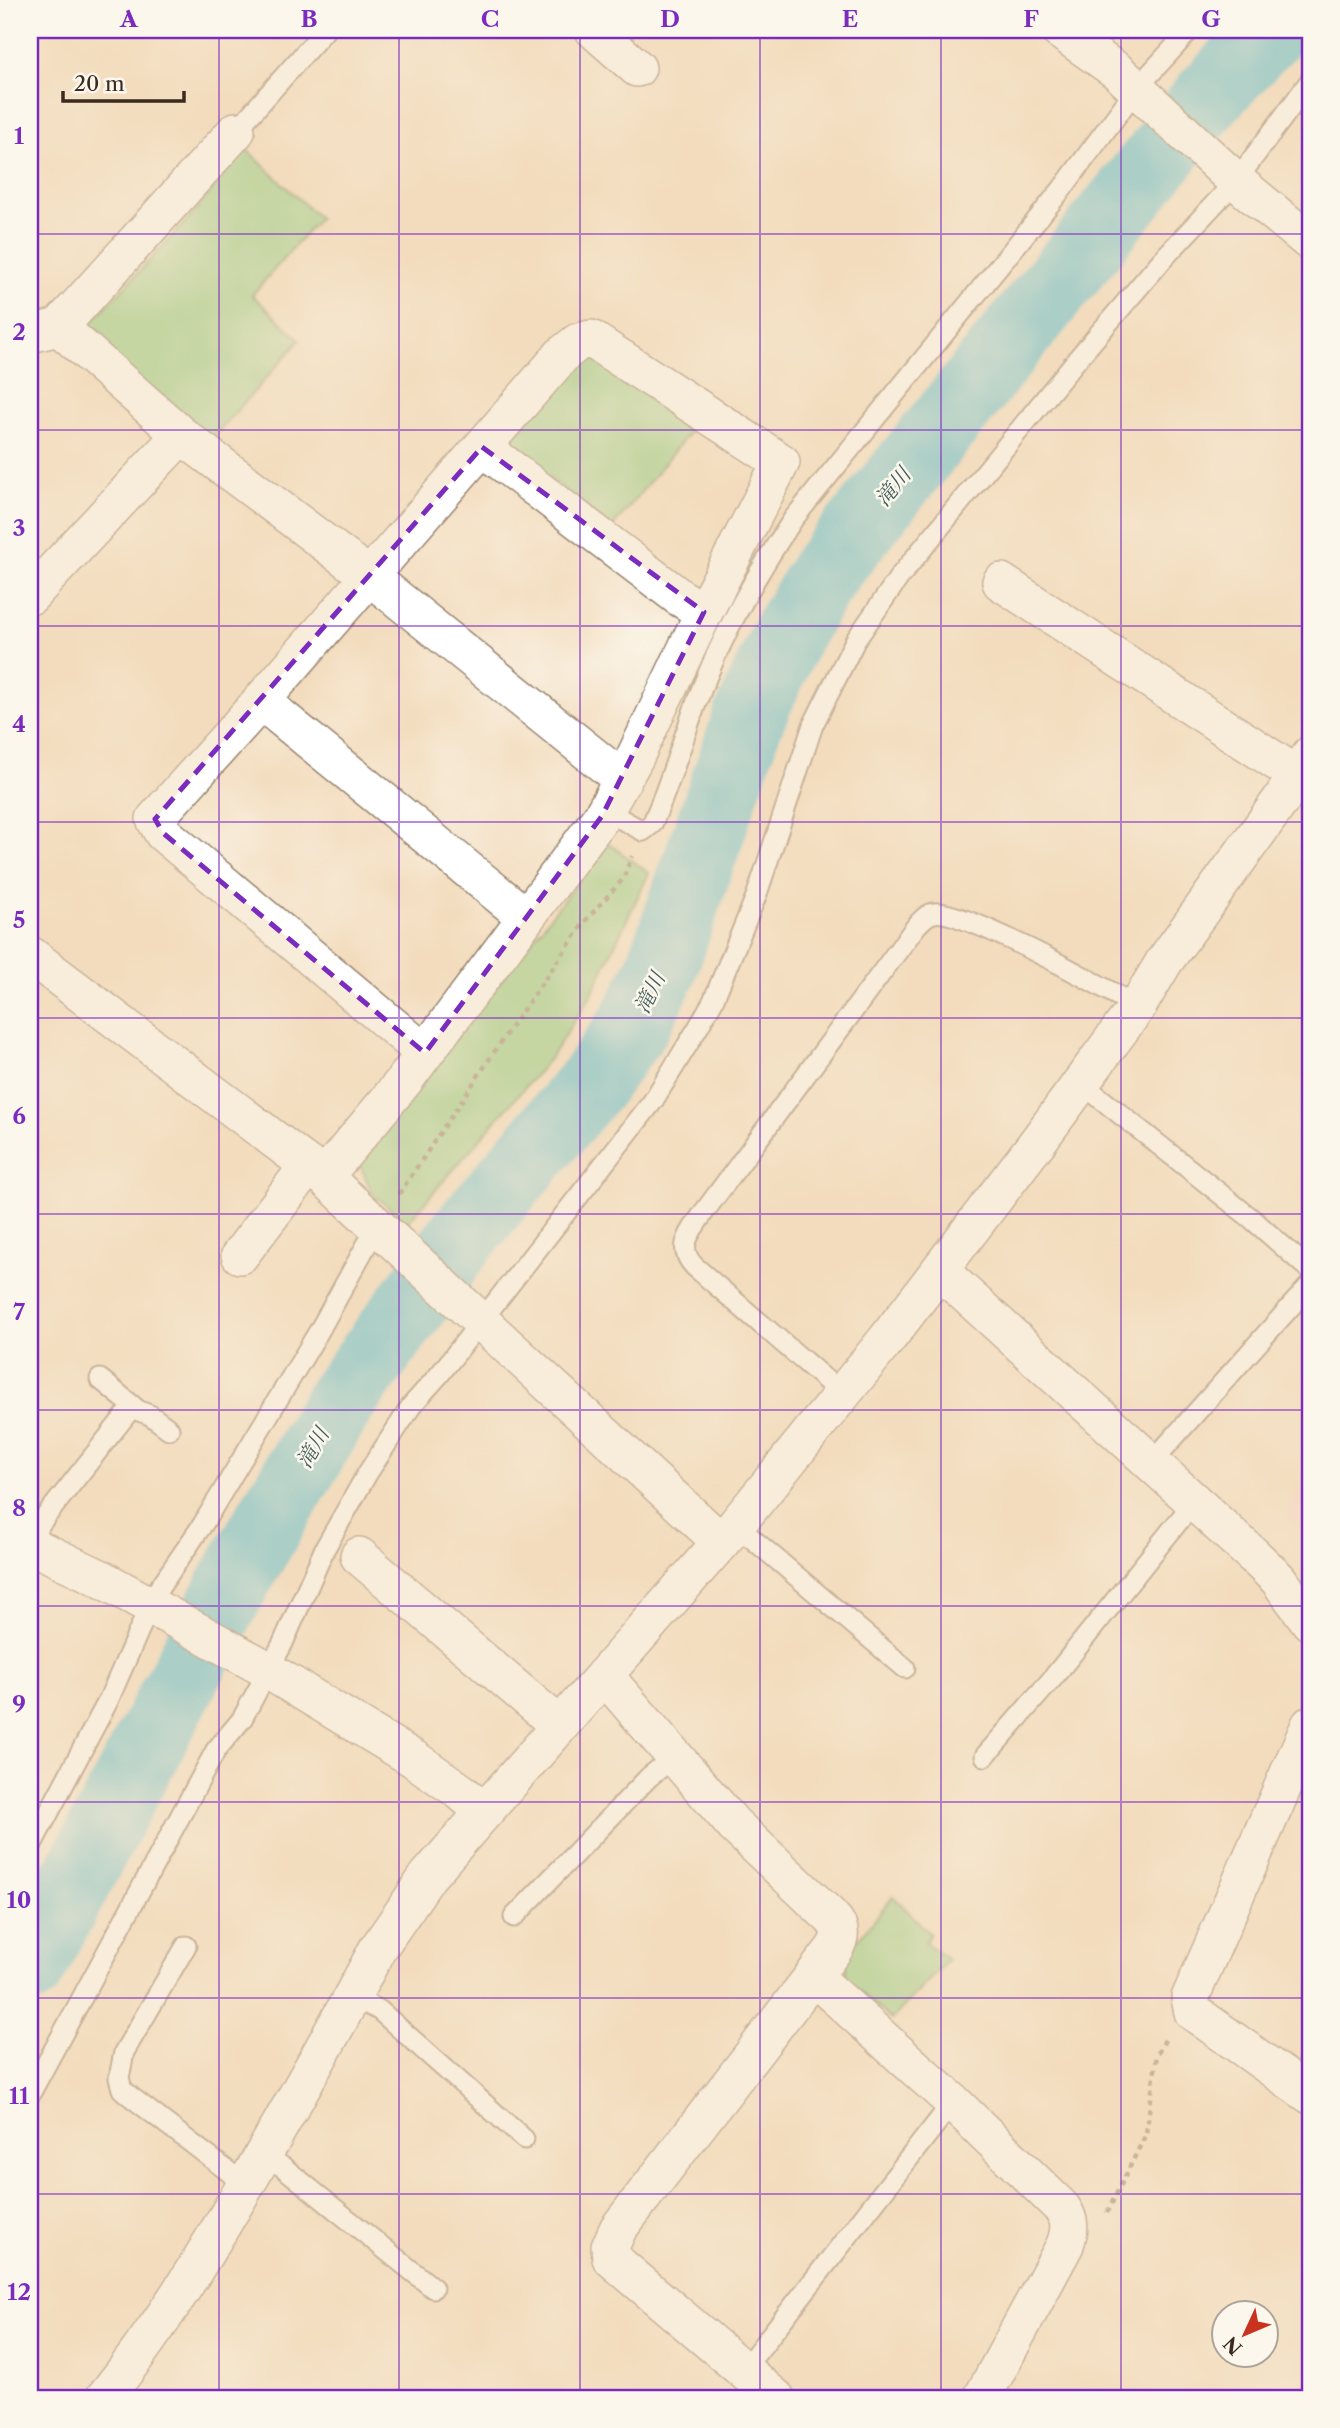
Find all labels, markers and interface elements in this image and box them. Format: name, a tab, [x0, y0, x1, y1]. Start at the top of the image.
text: A	[119, 5, 139, 33]
text: B	[300, 5, 318, 33]
text: C	[481, 5, 499, 33]
text: D	[660, 5, 680, 33]
text: E	[842, 5, 858, 33]
text: F	[1023, 5, 1039, 33]
text: G	[1201, 5, 1221, 33]
scale bar	[63, 60, 184, 104]
text: 20 m	[74, 71, 125, 96]
text: 1	[14, 122, 25, 150]
text: 2	[12, 318, 26, 346]
water label: 滝川	[870, 461, 917, 511]
text: 3	[13, 514, 26, 542]
text: 4	[12, 710, 26, 738]
text: 5	[13, 906, 25, 934]
water label: 滝川	[629, 967, 671, 1017]
text: 6	[12, 1102, 26, 1130]
text: 7	[13, 1298, 25, 1326]
water label: 滝川	[291, 1422, 335, 1472]
text: 8	[12, 1494, 26, 1522]
text: 9	[12, 1690, 26, 1718]
text: 10	[7, 1886, 31, 1914]
text: 11	[9, 2082, 30, 2110]
text: 12	[7, 2278, 31, 2306]
north arrow	[1210, 2298, 1280, 2368]
text: N	[1219, 2332, 1247, 2359]

